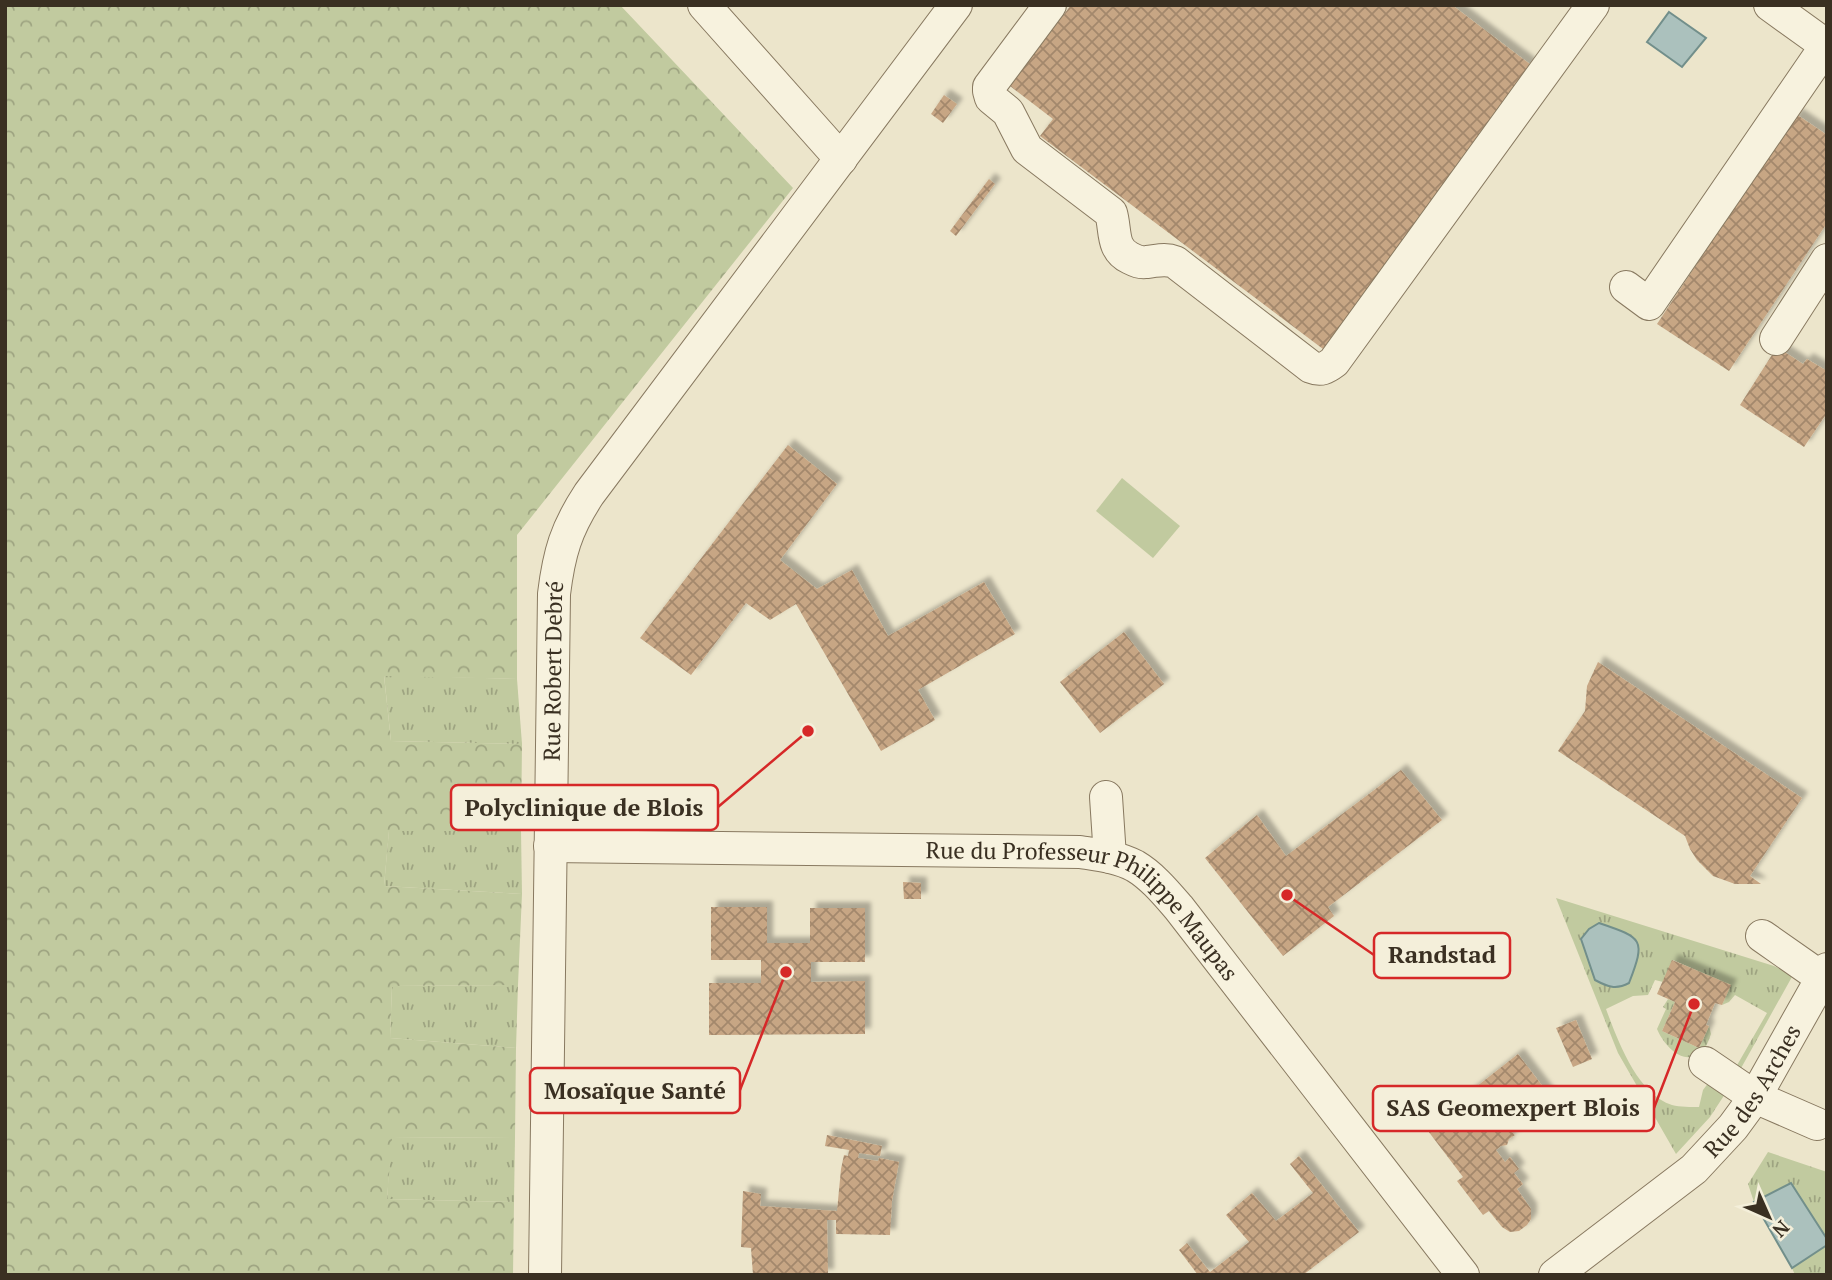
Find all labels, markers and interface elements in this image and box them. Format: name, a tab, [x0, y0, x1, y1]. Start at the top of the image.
street label: Rue Robert Debré	[536, 579, 571, 761]
callout: Polyclinique de Blois	[451, 785, 718, 830]
text: Polyclinique de Blois	[465, 791, 704, 823]
street label: Rue du Professeur Philippe Maupas	[925, 834, 1246, 987]
callout: Randstad	[1374, 933, 1510, 978]
text: Randstad	[1388, 938, 1497, 970]
street label: Rue des Arches	[1696, 1018, 1808, 1164]
callout: Mosaïque Santé	[530, 1068, 740, 1113]
text: Mosaïque Santé	[544, 1074, 726, 1106]
callout: SAS Geomexpert Blois	[1373, 1086, 1654, 1131]
text: SAS Geomexpert Blois	[1386, 1091, 1640, 1123]
north arrow	[1734, 1182, 1804, 1252]
text: N	[1767, 1215, 1795, 1244]

